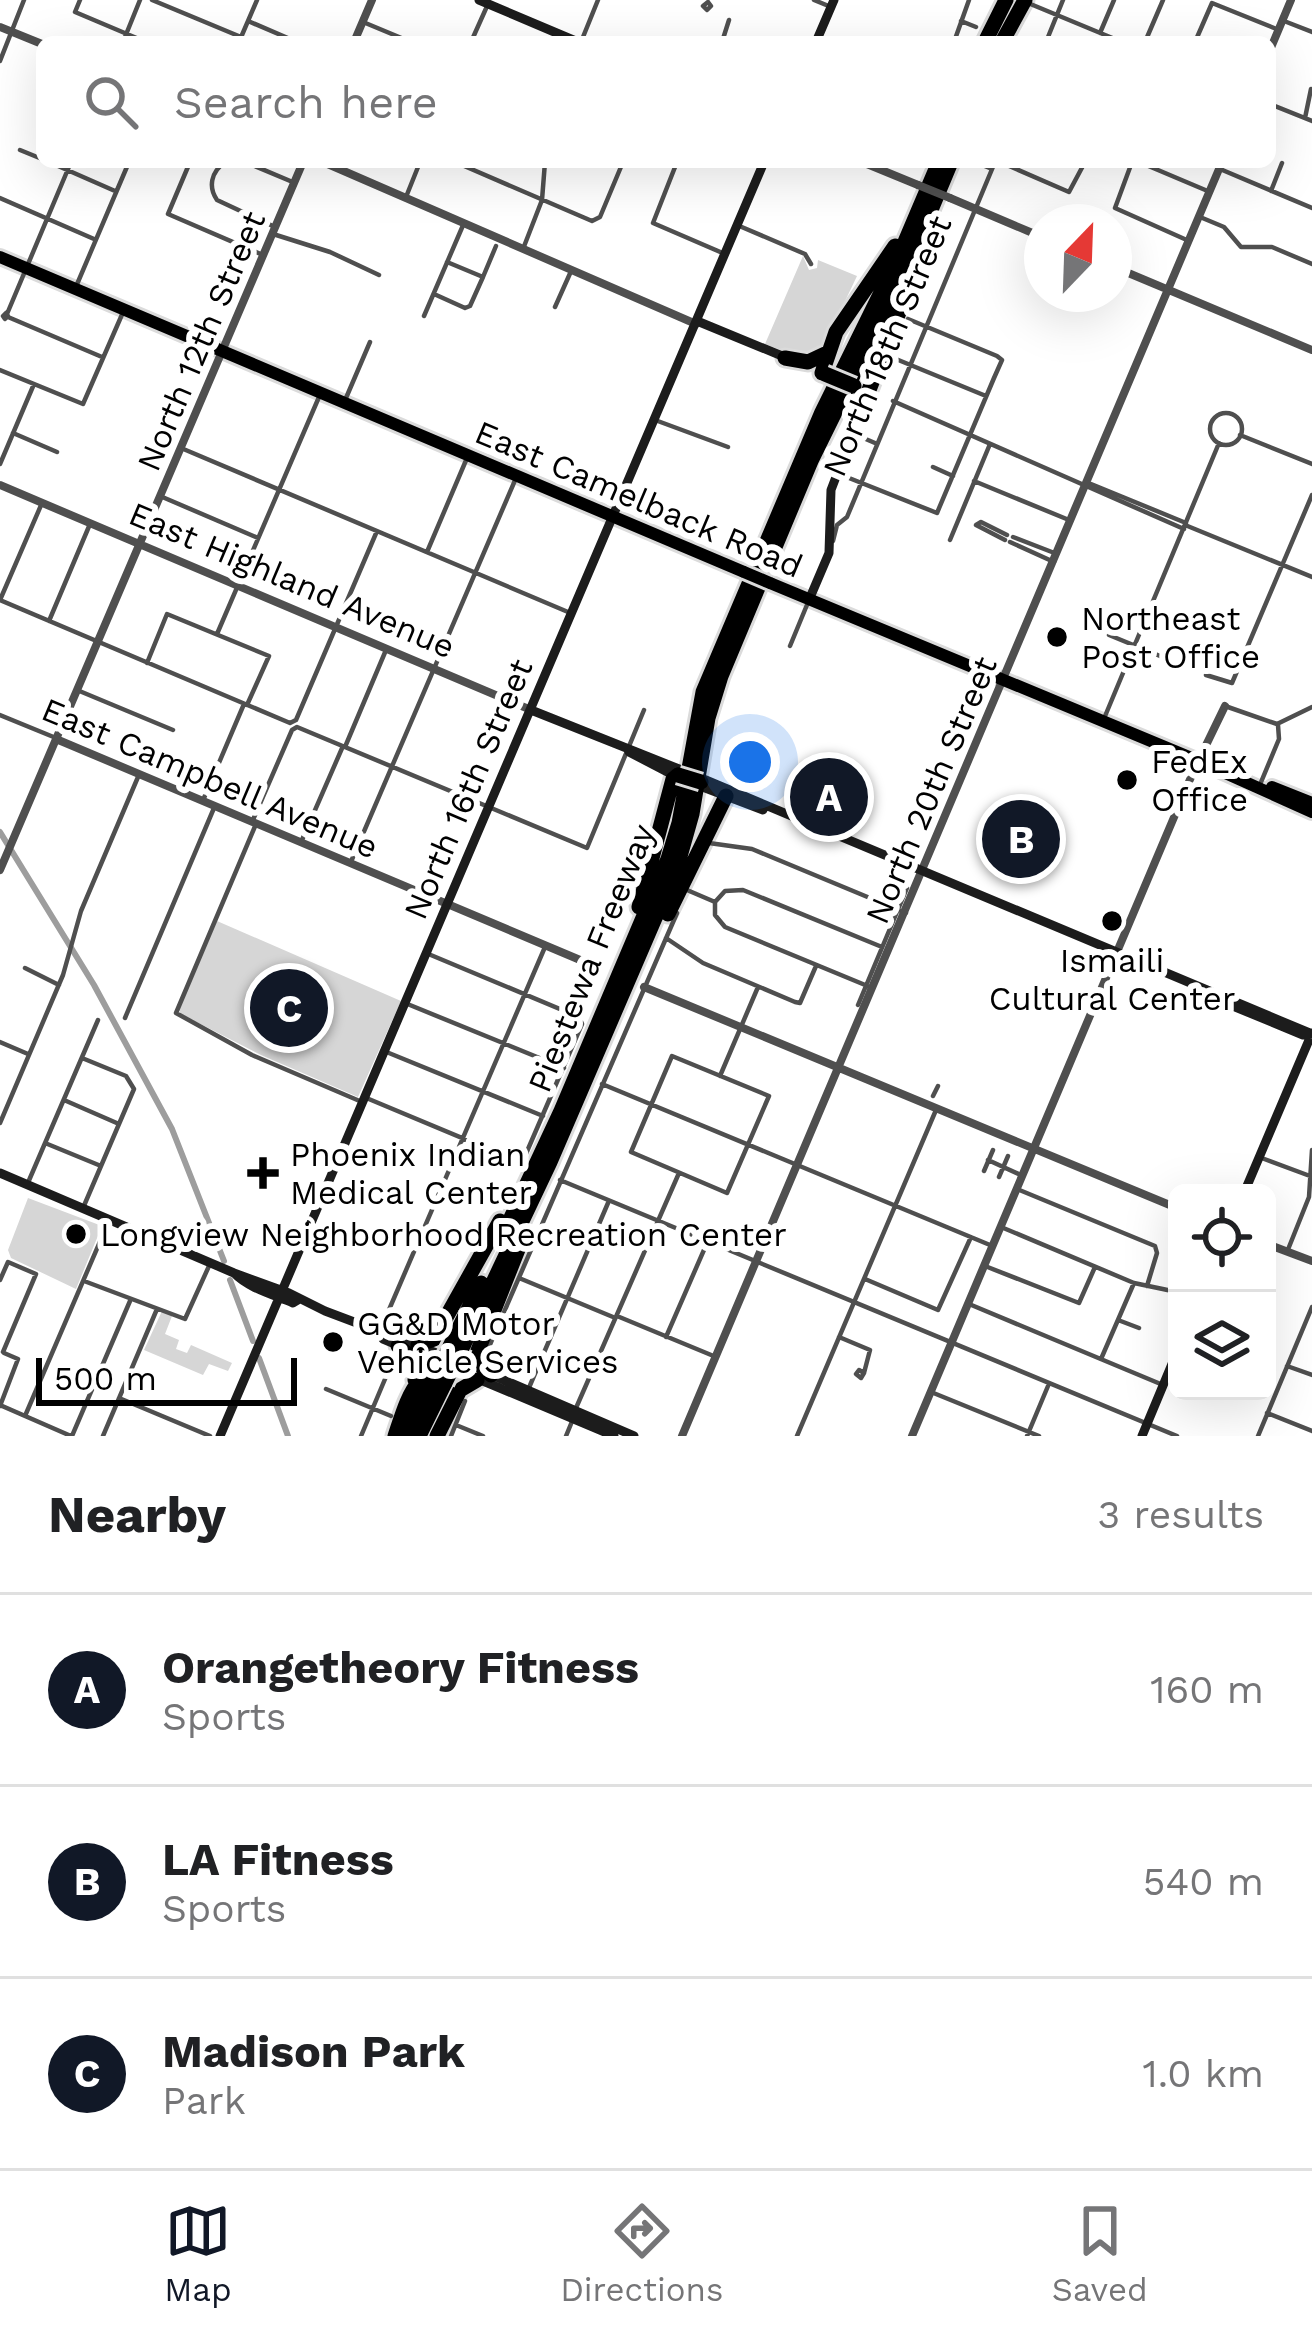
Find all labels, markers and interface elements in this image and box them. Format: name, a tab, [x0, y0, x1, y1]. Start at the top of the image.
search box	[36, 36, 1276, 168]
icon: search	[78, 69, 144, 135]
text: Search here	[174, 76, 438, 129]
north arrow	[1024, 204, 1132, 312]
street label: North 12th Street	[129, 205, 273, 477]
street label: North 18th Street	[815, 210, 960, 482]
street label: East Camelback Road	[469, 412, 809, 586]
street label: East Highland Avenue	[123, 494, 461, 666]
place label: Northeast Post Office	[1081, 599, 1260, 676]
marker: Northeast Post Office	[1044, 624, 1070, 650]
street label: North 20th Street	[857, 650, 1005, 929]
street label: North 16th Street	[396, 653, 540, 925]
street label: East Campbell Avenue	[36, 690, 384, 866]
your location	[720, 732, 780, 792]
place label: FedEx Office	[1151, 742, 1248, 819]
pin: A	[790, 752, 868, 842]
marker: FedEx Office	[1114, 767, 1140, 793]
pin: B	[982, 794, 1060, 884]
street label: Piestewa Freeway	[519, 818, 663, 1098]
marker: Ismaili Cultural Center	[1099, 908, 1125, 934]
place label: Ismaili Cultural Center	[989, 941, 1235, 1018]
pin: C	[250, 963, 328, 1053]
place label: Phoenix Indian Medical Center	[290, 1135, 532, 1212]
marker: Phoenix Indian Medical Center	[247, 1157, 279, 1189]
map controls	[1168, 1184, 1276, 1400]
button: locate	[1168, 1184, 1276, 1292]
place label: Longview Neighborhood Recreation Center	[100, 1215, 787, 1254]
marker: Longview Neighborhood Recreation Center	[63, 1221, 89, 1247]
button: layers	[1168, 1292, 1276, 1400]
place label: GG&D Motor Vehicle Services	[357, 1304, 619, 1381]
marker: GG&D Motor Vehicle Services	[320, 1329, 346, 1355]
scale bar	[36, 1352, 297, 1405]
text: 500 m	[54, 1359, 157, 1398]
text: Nearby	[48, 1485, 226, 1544]
text: 3 results	[1098, 1492, 1264, 1537]
text: Orangetheory Fitness	[162, 1641, 639, 1694]
text: A	[74, 1667, 100, 1712]
text: 160 m	[1150, 1667, 1264, 1712]
text: Sports	[162, 1694, 286, 1739]
text: LA Fitness	[162, 1833, 394, 1886]
text: B	[74, 1859, 100, 1904]
text: 540 m	[1143, 1859, 1264, 1904]
text: Sports	[162, 1886, 286, 1931]
text: Madison Park	[162, 2025, 465, 2078]
text: C	[74, 2051, 100, 2096]
text: 1.0 km	[1143, 2051, 1264, 2096]
text: Park	[162, 2078, 246, 2123]
tab: Map	[164, 2198, 232, 2309]
tab: Directions	[560, 2198, 723, 2309]
tab: Saved	[1052, 2198, 1148, 2309]

